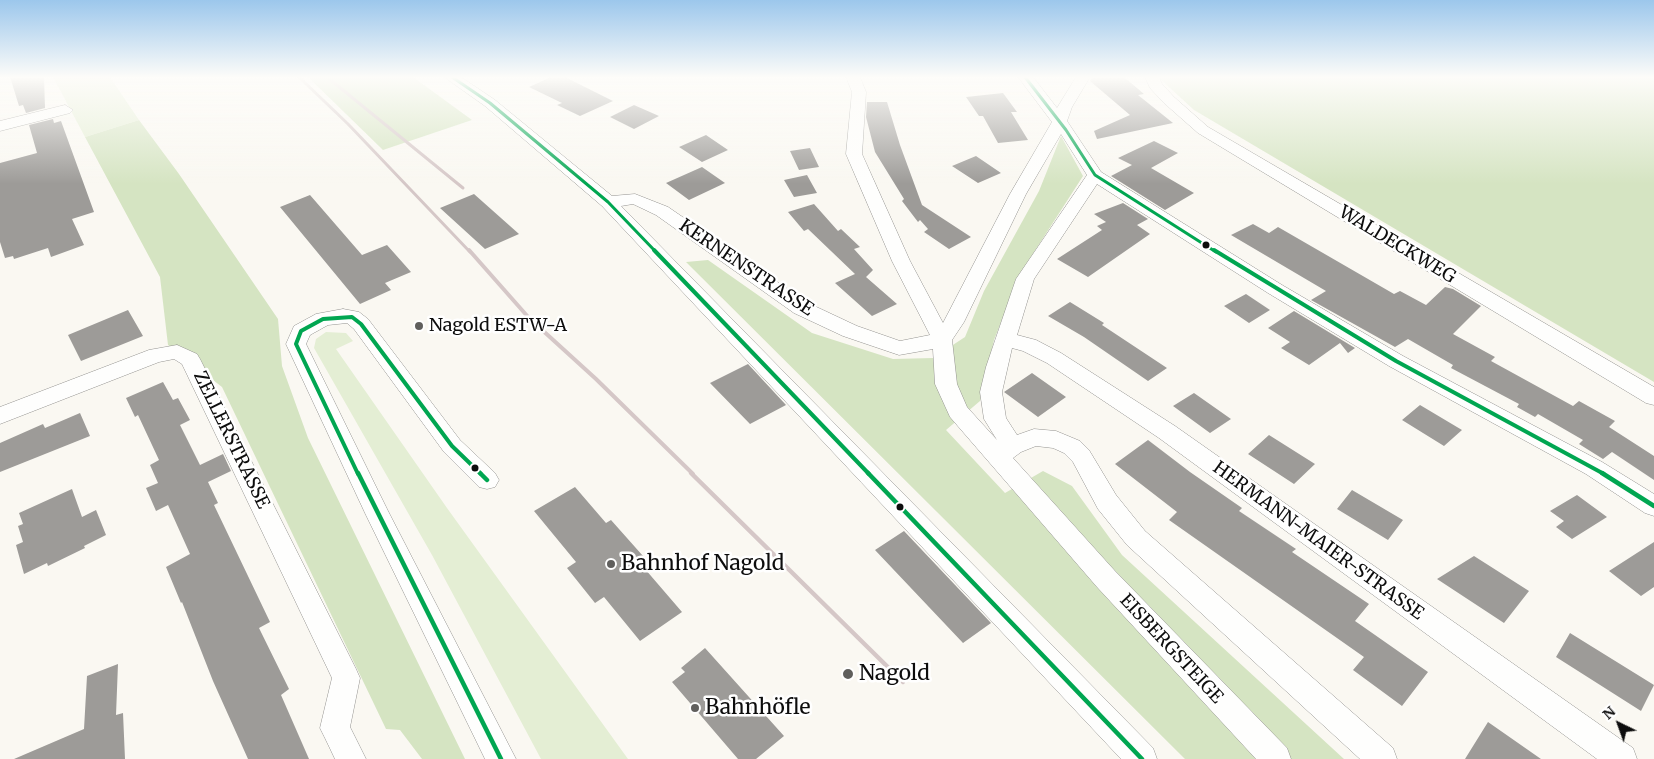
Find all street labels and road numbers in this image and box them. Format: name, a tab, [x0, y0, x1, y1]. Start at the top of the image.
street label: WALDECKWEG	[1335, 202, 1459, 288]
street label: KERNENSTRASSE	[675, 215, 817, 321]
street label: ZELLERSTRASSE	[188, 368, 274, 512]
street label: HERMANN-MAIER-STRASSE	[1208, 457, 1428, 625]
street label: EISBERGSTEIGE	[1115, 590, 1227, 708]

